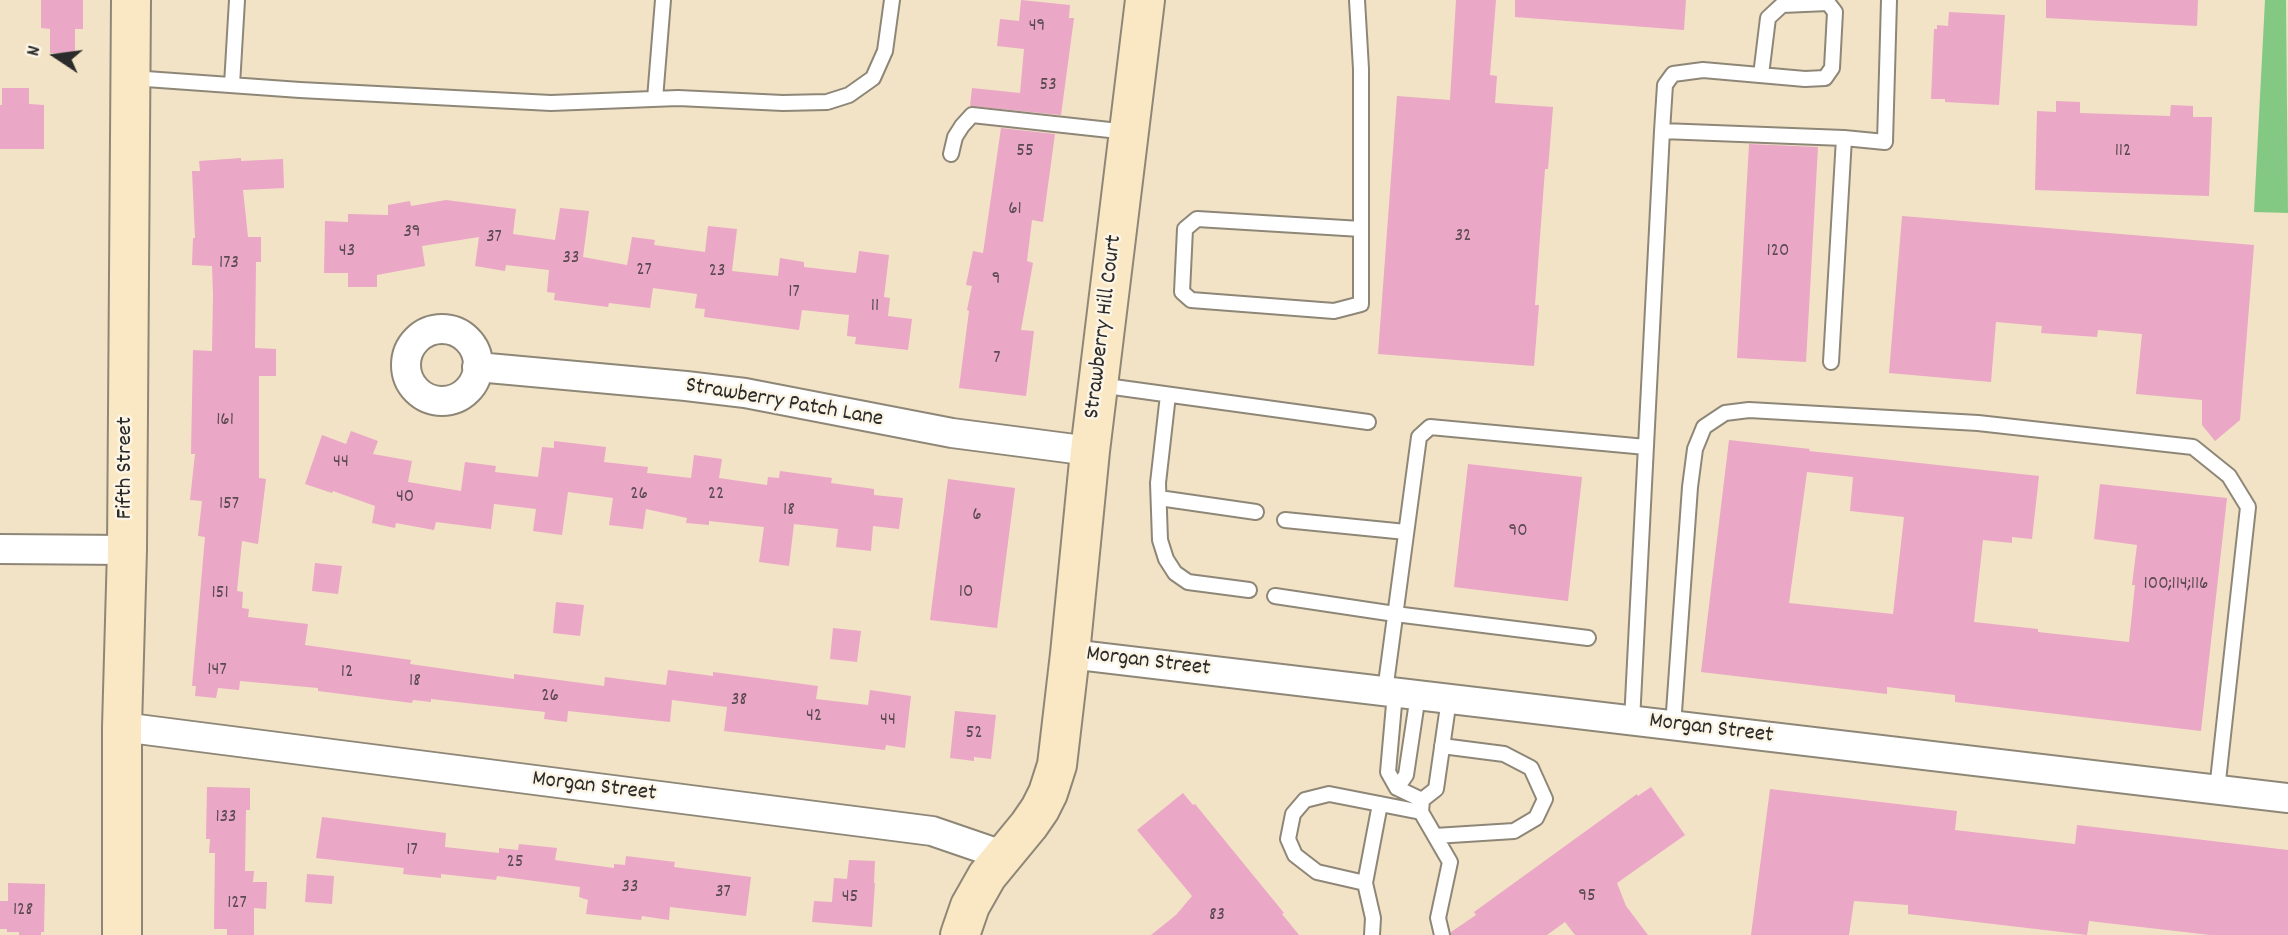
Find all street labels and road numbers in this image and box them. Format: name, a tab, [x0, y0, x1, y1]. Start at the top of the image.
street label: Strawberry Hill Court	[1080, 233, 1130, 421]
street label: Strawberry Patch Lane	[683, 373, 885, 435]
street label: Fifth Street	[113, 417, 141, 519]
street label: Morgan Street	[1084, 642, 1212, 684]
street label: Morgan Street	[1647, 709, 1775, 751]
street label: Morgan Street	[530, 767, 658, 809]

